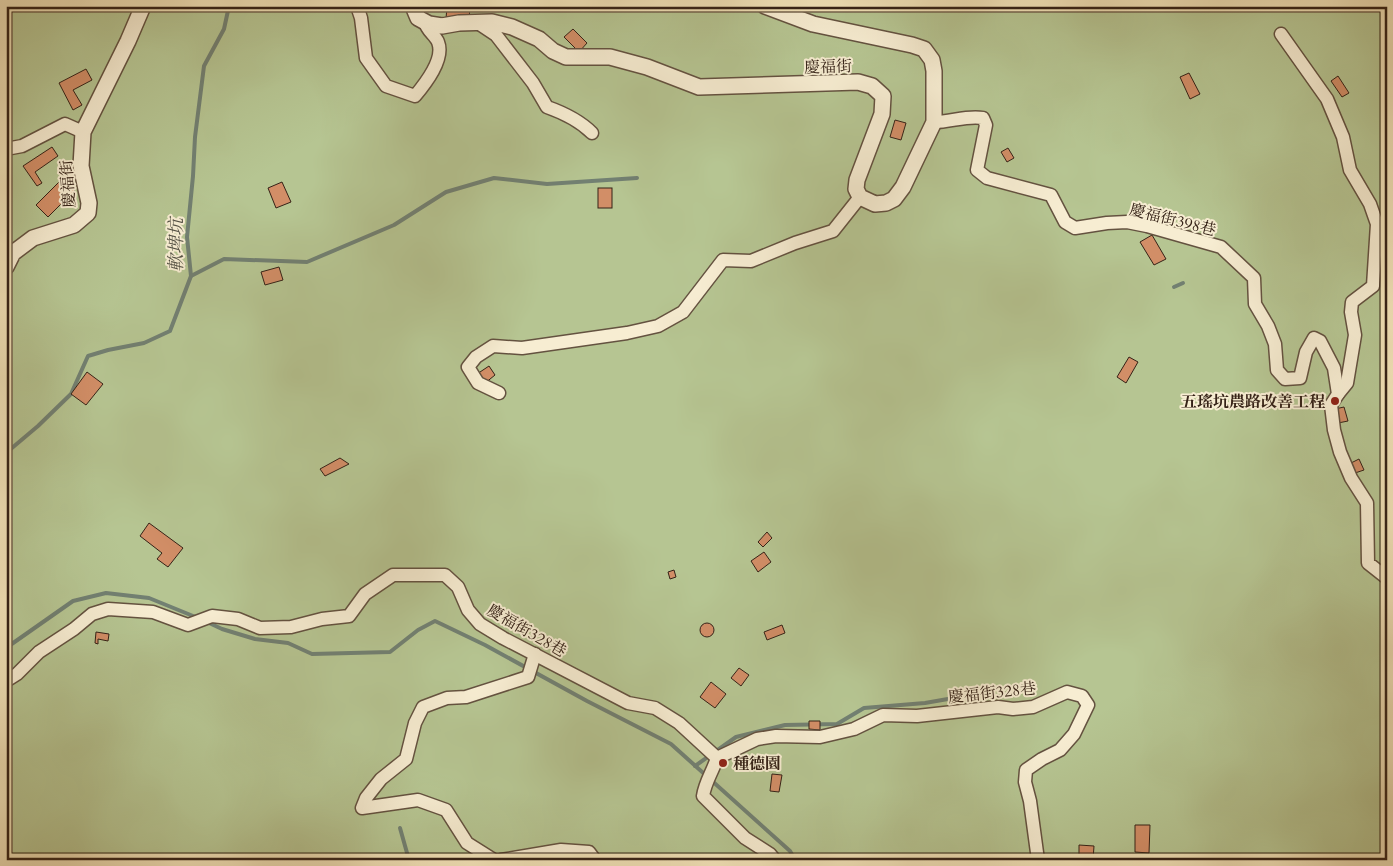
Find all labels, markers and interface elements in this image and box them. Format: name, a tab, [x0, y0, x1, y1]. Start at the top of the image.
street label: 慶福街	[804, 55, 852, 79]
street label: 慶福街	[55, 159, 81, 209]
street label: 慶福街398巷	[1127, 199, 1218, 241]
water label: 軟埤坑	[164, 215, 189, 272]
place label: 五瑤坑農路改善工程	[1181, 391, 1326, 413]
marker: 五瑤坑農路改善工程	[1329, 395, 1341, 407]
street label: 慶福街328巷	[483, 599, 570, 663]
street label: 慶福街328巷	[947, 677, 1037, 709]
place label: 種德園	[733, 753, 781, 775]
marker: 種德園	[717, 757, 729, 769]

